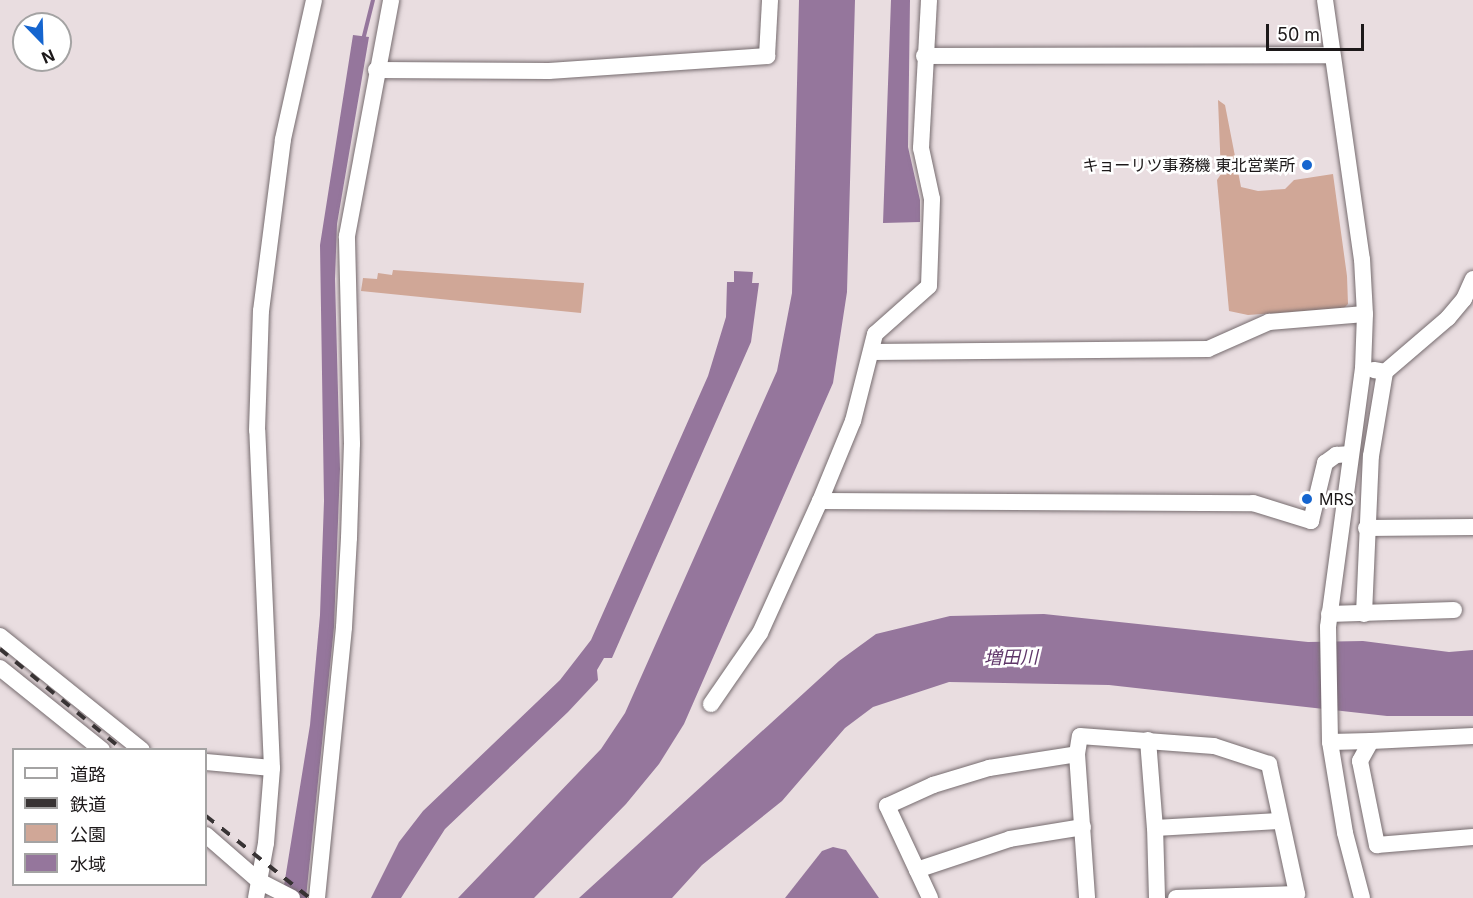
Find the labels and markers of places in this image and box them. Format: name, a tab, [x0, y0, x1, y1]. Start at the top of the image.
place label: キョーリツ事務機 東北営業所	[1083, 155, 1295, 175]
marker: キョーリツ事務機 東北営業所	[1300, 158, 1314, 172]
place label: MRS	[1319, 489, 1354, 509]
marker: MRS	[1300, 492, 1314, 506]

